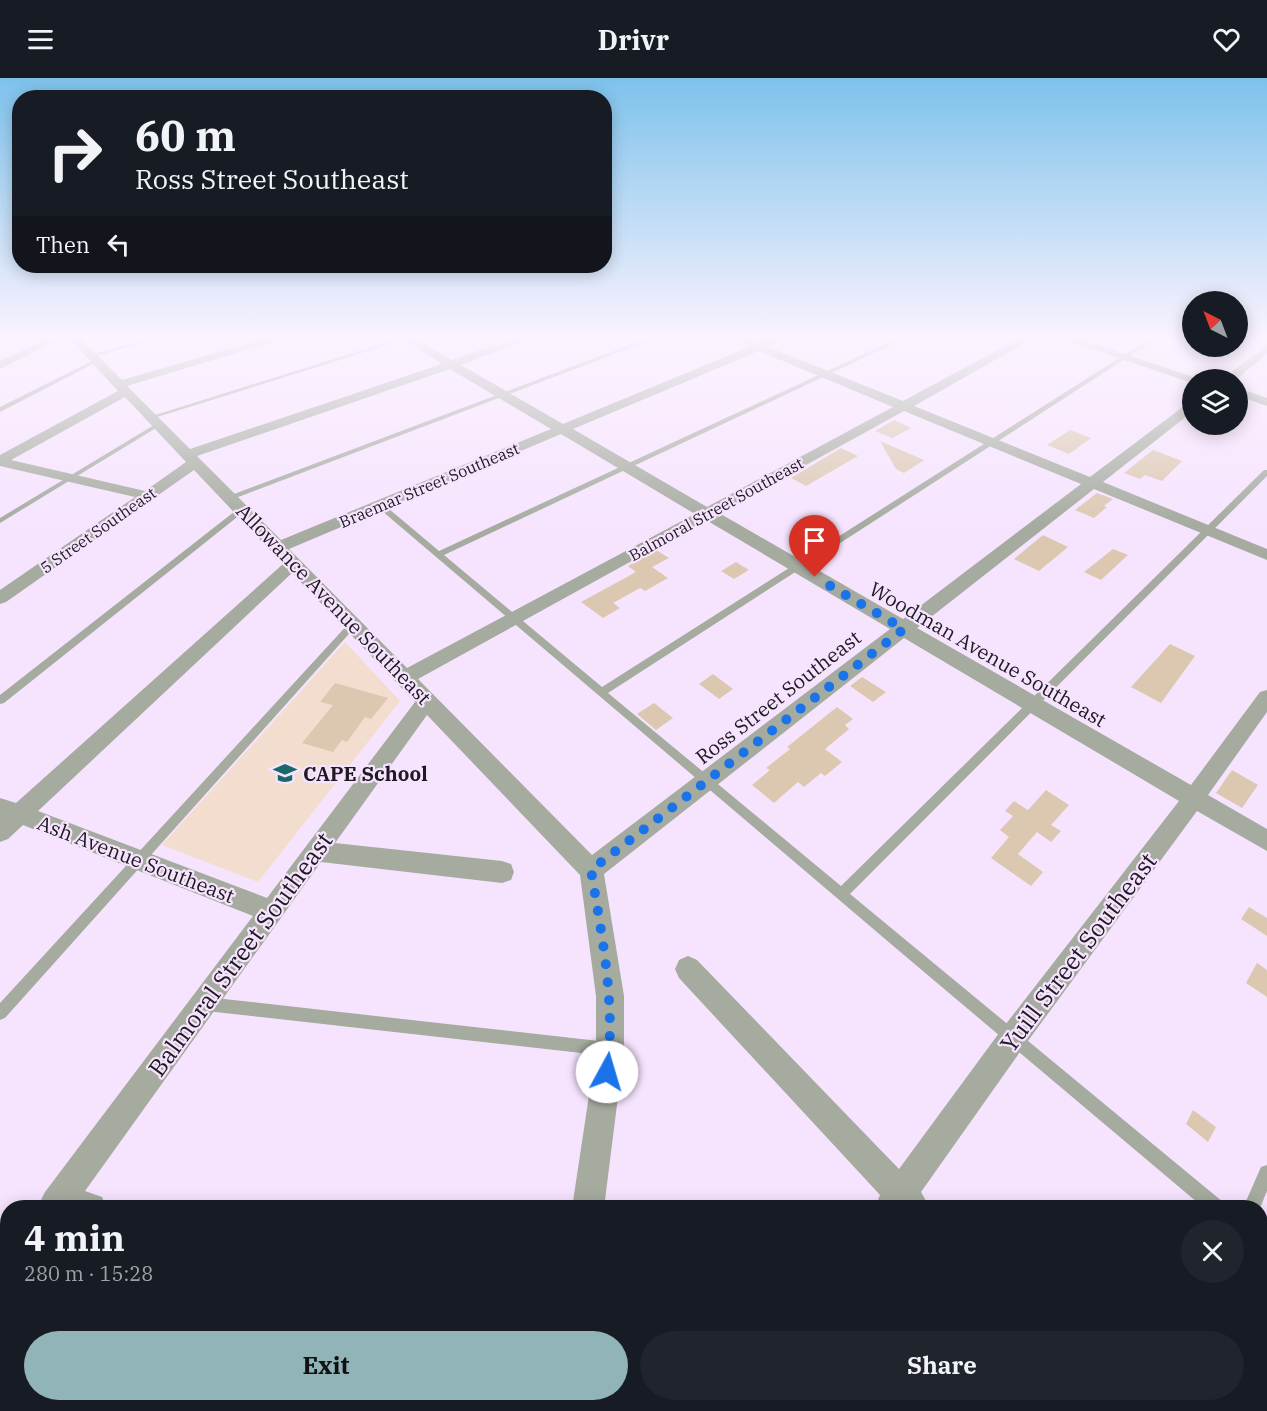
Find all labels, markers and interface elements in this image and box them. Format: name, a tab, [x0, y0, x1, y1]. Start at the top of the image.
text: Drivr	[598, 22, 669, 57]
icon: menu	[24, 23, 57, 56]
icon: heart	[1210, 23, 1243, 56]
text: 60 m	[135, 108, 236, 163]
icon: right	[36, 114, 114, 192]
text: Ross Street Southeast	[135, 161, 409, 196]
icon: left	[102, 228, 135, 261]
text: Then	[36, 230, 90, 259]
north arrow	[1182, 291, 1248, 357]
map controls	[1182, 291, 1248, 435]
button: layers	[1182, 369, 1248, 435]
street label: Braemar Street Southeast	[336, 438, 522, 532]
street label: Balmoral Street Southeast	[625, 452, 807, 565]
street label: 5 Street Southeast	[36, 482, 160, 577]
street label: Allowance Avenue Southeast	[231, 498, 437, 710]
pin	[789, 515, 840, 577]
icon: arrive	[798, 524, 831, 557]
street label: Woodman Avenue Southeast	[865, 575, 1111, 733]
street label: Ross Street Southeast	[690, 624, 866, 770]
school or university icon: CAPE School	[272, 760, 298, 786]
place label: CAPE School	[303, 760, 428, 787]
street label: Ash Avenue Southeast	[34, 809, 238, 909]
street label: Balmoral Street Southeast	[141, 825, 339, 1083]
street label: Yuill Street Southeast	[992, 846, 1164, 1058]
position arrow	[575, 1040, 639, 1104]
text: 4 min	[24, 1214, 125, 1261]
button: close	[1181, 1220, 1244, 1283]
text: 280 m · 15:28	[24, 1260, 153, 1287]
button: Exit	[24, 1331, 628, 1400]
button: Share	[640, 1331, 1244, 1400]

